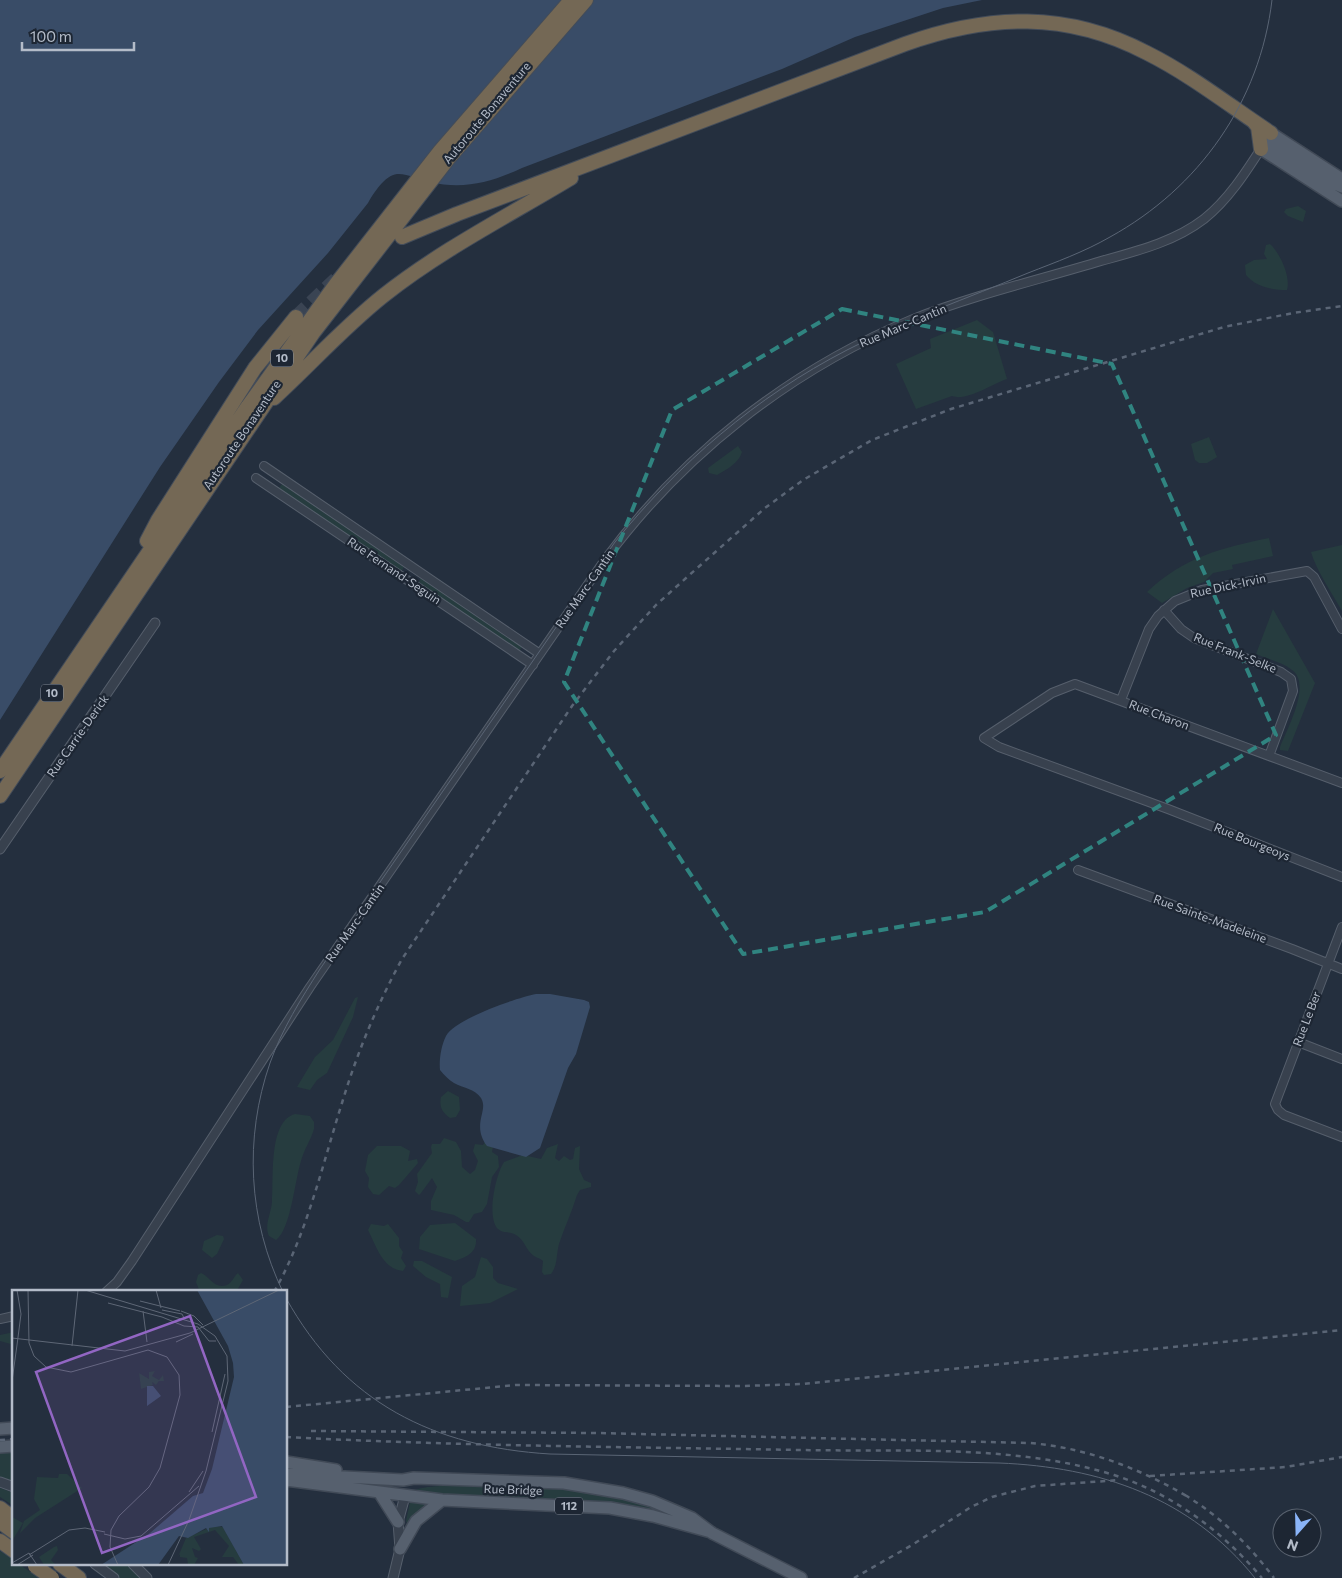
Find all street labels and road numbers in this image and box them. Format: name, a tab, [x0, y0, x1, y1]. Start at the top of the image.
street label: Autoroute Bonaventure	[440, 59, 533, 166]
street label: Rue Marc-Cantin	[857, 301, 948, 350]
road number: 10	[271, 349, 293, 366]
street label: Autoroute Bonaventure	[199, 377, 283, 492]
street label: Rue Fernand-Seguin	[345, 534, 444, 607]
street label: Rue Marc-Cantin	[552, 546, 617, 630]
street label: Rue Dick-Irvin	[1189, 570, 1267, 600]
street label: Rue Frank-Selke	[1192, 629, 1279, 675]
road number: 10	[41, 684, 63, 701]
street label: Rue Carrie-Derick	[44, 691, 111, 779]
street label: Rue Charon	[1127, 696, 1191, 732]
street label: Rue Bourgeoys	[1212, 819, 1293, 863]
street label: Rue Marc-Cantin	[322, 880, 387, 964]
street label: Rue Sainte-Madeleine	[1152, 891, 1269, 945]
street label: Rue Le Ber	[1289, 989, 1323, 1048]
street label: Rue Bridge	[484, 1481, 543, 1497]
road number: 112	[555, 1498, 583, 1514]

